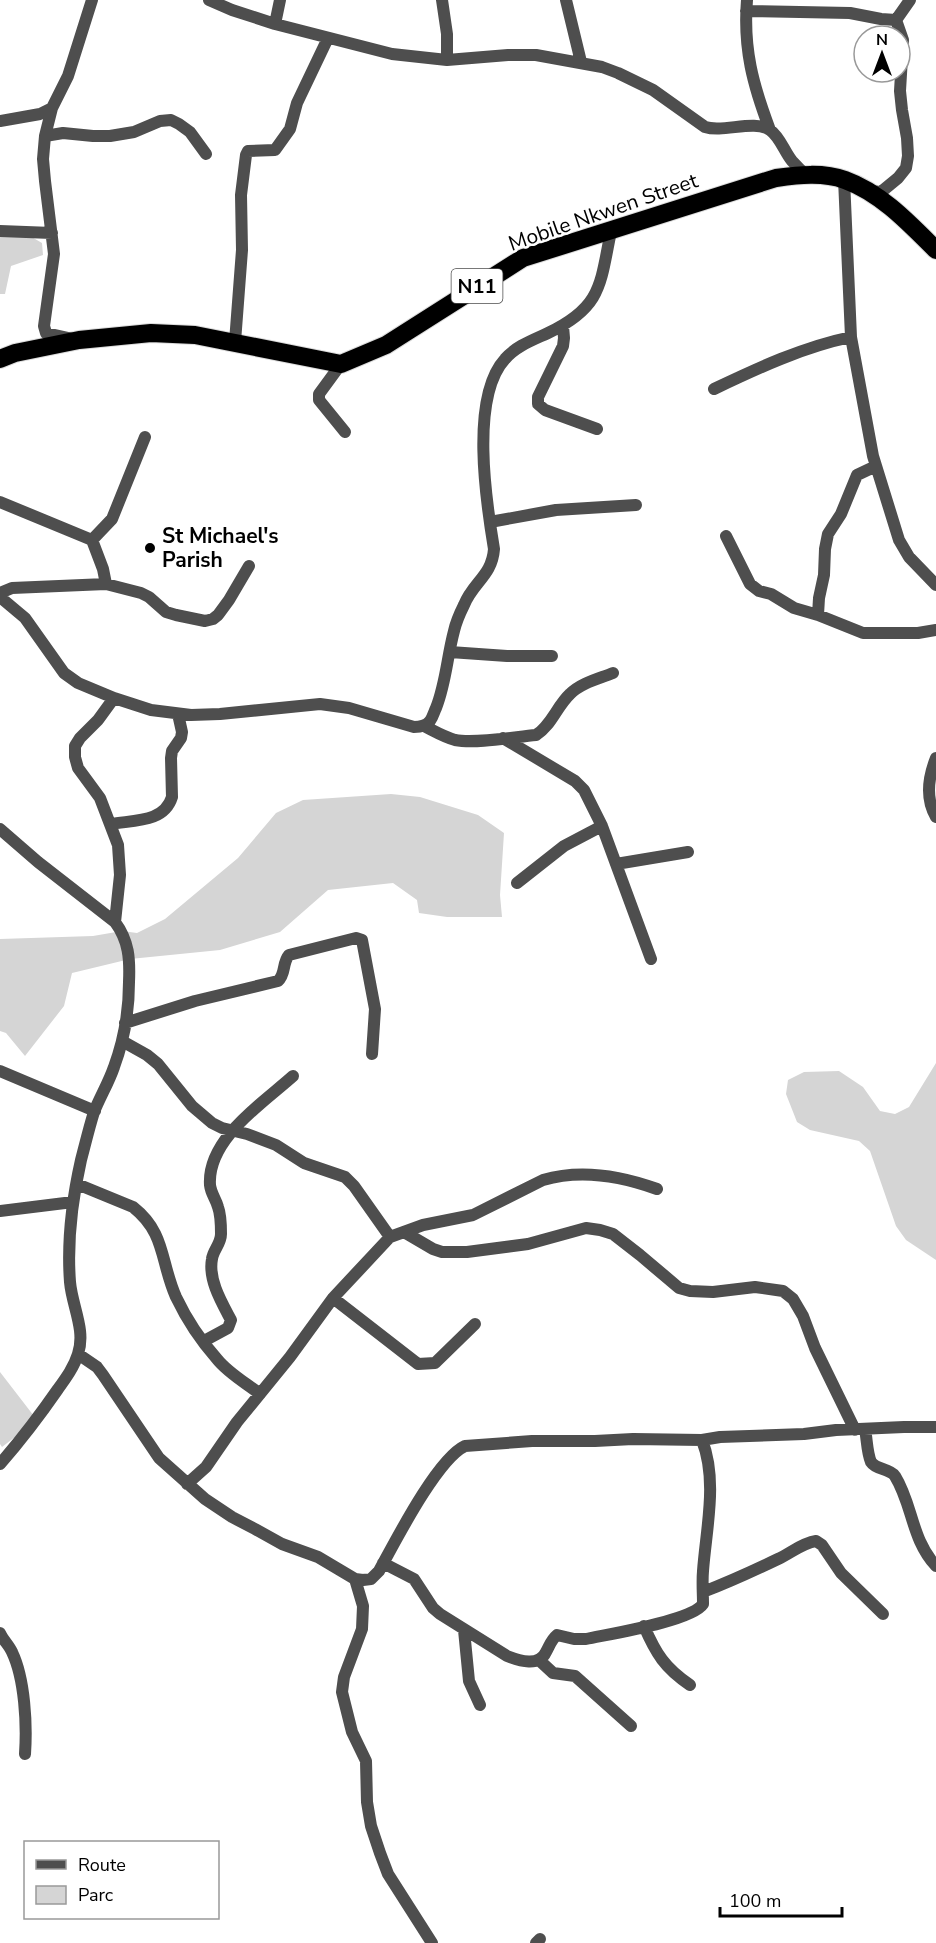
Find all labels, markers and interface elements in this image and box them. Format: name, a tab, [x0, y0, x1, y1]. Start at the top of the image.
north arrow	[852, 24, 912, 84]
text: N	[876, 29, 888, 51]
street label: Mobile Nkwen Street	[505, 166, 702, 258]
road number: N11	[452, 269, 502, 303]
place label: St Michael's Parish	[162, 522, 279, 574]
marker: St Michael's Parish	[143, 541, 157, 555]
legend	[24, 1841, 219, 1919]
text: Route	[78, 1853, 126, 1877]
scale bar	[720, 1880, 842, 1918]
text: Parc	[78, 1883, 113, 1907]
text: 100 m	[729, 1889, 781, 1913]

